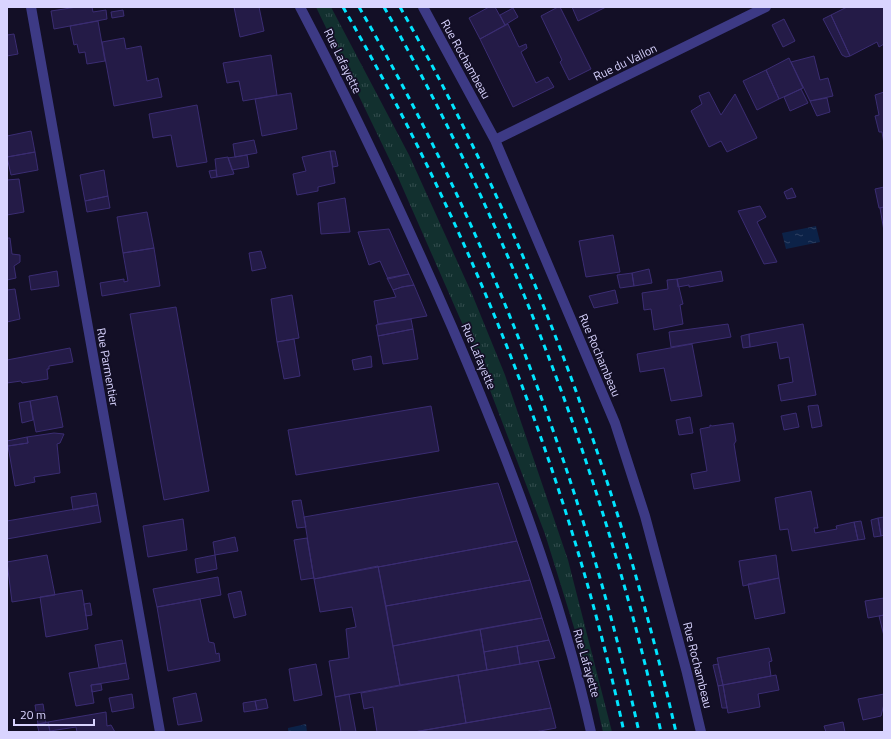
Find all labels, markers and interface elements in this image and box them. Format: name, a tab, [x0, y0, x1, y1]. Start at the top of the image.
street label: Rue Rochambeau	[436, 16, 496, 102]
street label: Rue Lafayette	[319, 25, 367, 97]
street label: Rue du Vallon	[590, 38, 660, 86]
street label: Rue Rochambeau	[574, 311, 626, 399]
street label: Rue Lafayette	[457, 320, 501, 392]
street label: Rue Parmentier	[92, 326, 124, 408]
street label: Rue Rochambeau	[678, 620, 718, 710]
street label: Rue Lafayette	[568, 627, 606, 699]
scale bar	[14, 701, 94, 727]
text: 20 m	[20, 705, 46, 724]

